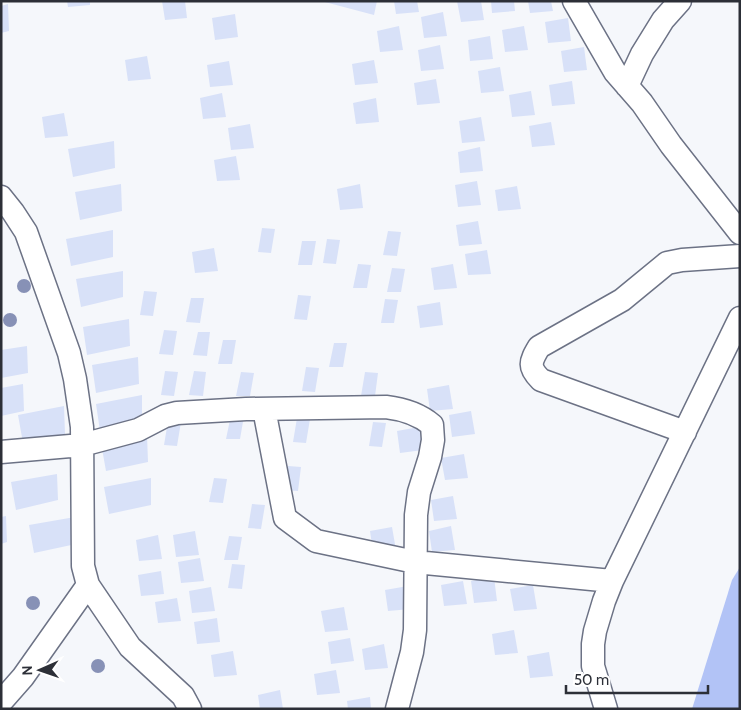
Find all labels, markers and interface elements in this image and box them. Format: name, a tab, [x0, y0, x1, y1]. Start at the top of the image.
north arrow	[15, 645, 65, 695]
scale bar	[566, 662, 708, 694]
text: N	[18, 665, 36, 676]
text: 50 m	[574, 671, 609, 689]

